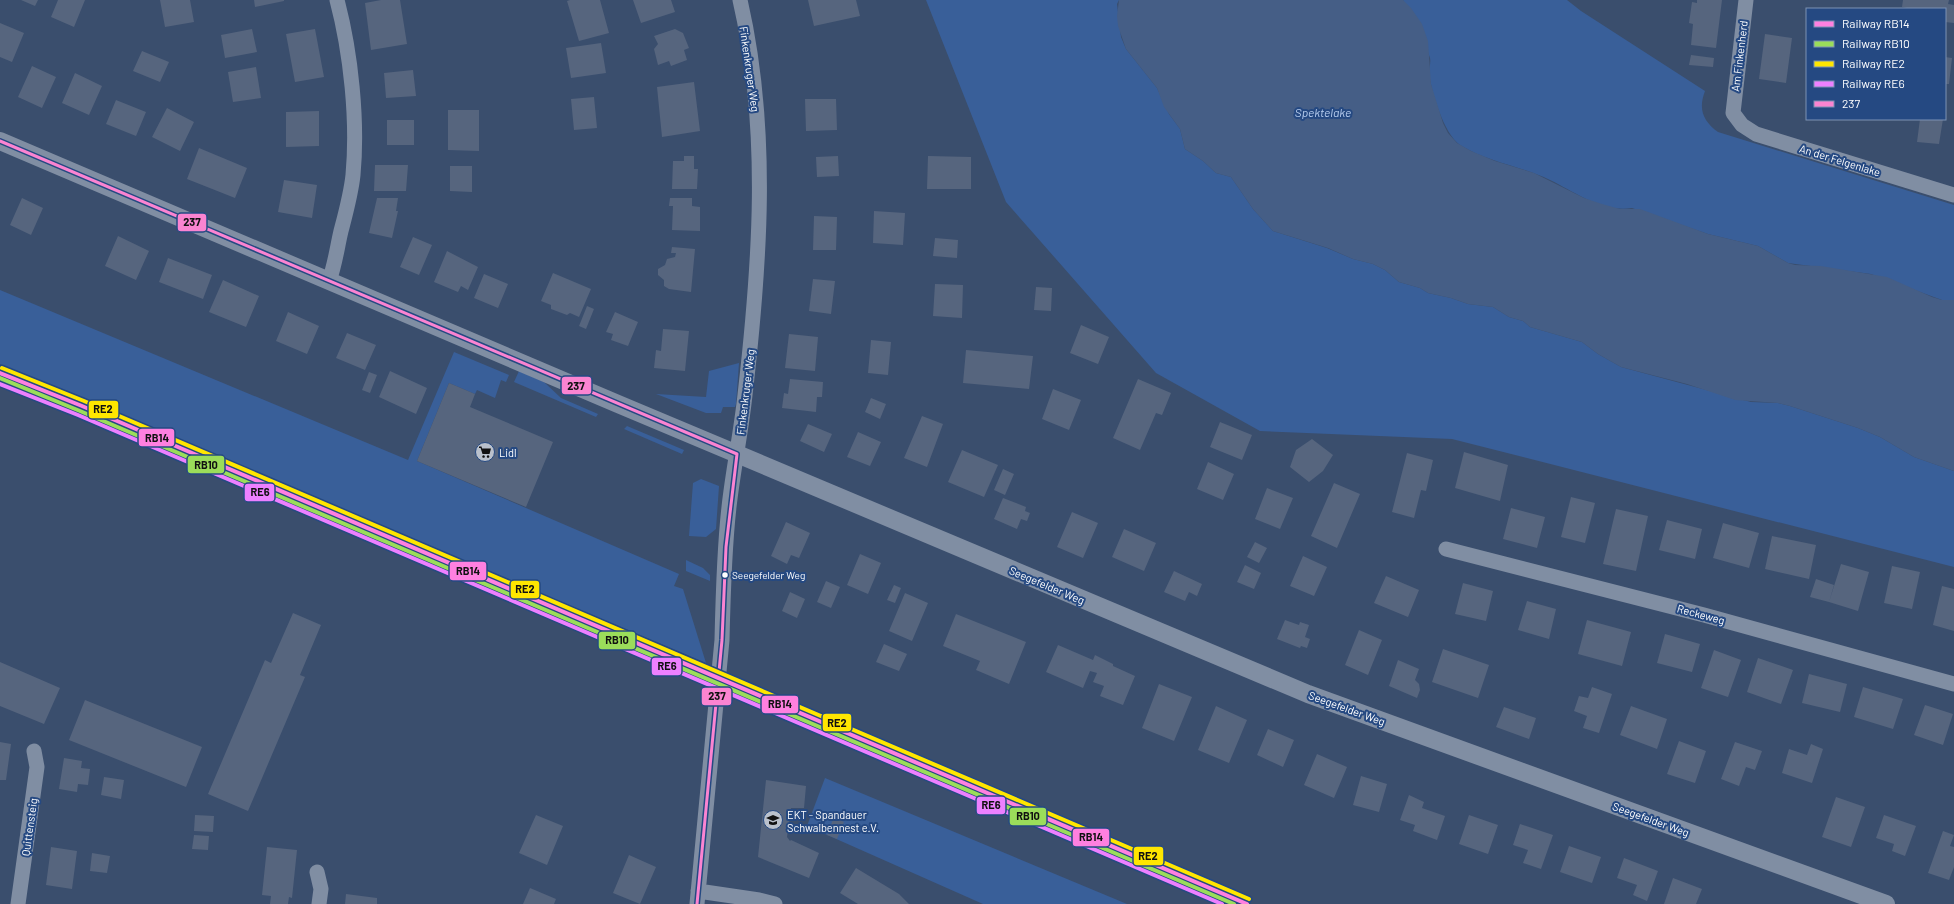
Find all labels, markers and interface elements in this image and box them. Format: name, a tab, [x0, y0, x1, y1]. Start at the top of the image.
legend	[1806, 8, 1946, 120]
text: Railway RB14	[1842, 16, 1910, 30]
street label: Am Finkenherd	[1728, 20, 1750, 92]
street label: Finkenkruger Weg	[738, 25, 762, 113]
text: Railway RB10	[1842, 36, 1910, 50]
text: Railway RE2	[1842, 56, 1905, 70]
text: Railway RE6	[1842, 76, 1905, 90]
text: 237	[1842, 96, 1861, 110]
water label: Spektelake	[1295, 105, 1351, 119]
street label: An der Felgenlake	[1798, 141, 1882, 179]
line badge: 237	[177, 213, 207, 232]
text: 237	[183, 215, 201, 228]
street label: Finkenkruger Weg	[733, 348, 757, 436]
line badge: 237	[561, 376, 592, 395]
text: 237	[567, 379, 585, 392]
line badge: RE2	[88, 400, 119, 419]
text: RE2	[93, 402, 113, 415]
line badge: RB14	[138, 428, 175, 447]
text: RB14	[145, 431, 169, 444]
supermarket icon: Lidl	[474, 441, 496, 463]
place label: Lidl	[499, 446, 517, 459]
line badge: RB10	[187, 455, 225, 474]
text: RB10	[194, 458, 218, 471]
line badge: RE6	[244, 483, 275, 502]
text: RE6	[250, 485, 270, 498]
line badge: RB14	[449, 561, 487, 581]
street label: Seegefelder Weg	[1007, 563, 1087, 607]
text: RB14	[456, 564, 480, 577]
place label: Seegefelder Weg	[732, 569, 805, 581]
marker: Seegefelder Weg	[720, 570, 730, 580]
line badge: RE2	[510, 580, 540, 599]
text: RE2	[515, 582, 535, 595]
street label: Reckeweg	[1676, 601, 1726, 627]
line badge: RB10	[598, 631, 636, 650]
text: RB10	[605, 633, 629, 646]
line badge: RE6	[651, 657, 682, 676]
text: RE6	[657, 659, 677, 672]
line badge: 237	[701, 687, 732, 706]
street label: Seegefelder Weg	[1307, 688, 1387, 728]
text: 237	[708, 689, 726, 702]
line badge: RB14	[761, 695, 799, 714]
text: RB14	[768, 697, 792, 710]
line badge: RE2	[822, 713, 852, 732]
text: RE2	[827, 716, 847, 729]
line badge: RE6	[976, 796, 1006, 815]
street label: Quittensteig	[19, 797, 40, 857]
text: RE6	[981, 798, 1001, 811]
street label: Seegefelder Weg	[1611, 799, 1691, 839]
line badge: RB10	[1009, 807, 1047, 826]
place label: EKT - Spandauer Schwalbennest e.V.	[787, 808, 879, 834]
school or university icon: EKT - Spandauer Schwalbennest e.V.	[762, 809, 784, 831]
text: RB10	[1016, 809, 1040, 822]
line badge: RB14	[1072, 828, 1110, 847]
text: RB14	[1079, 830, 1103, 843]
line badge: RE2	[1133, 846, 1164, 866]
text: RE2	[1138, 849, 1158, 862]

